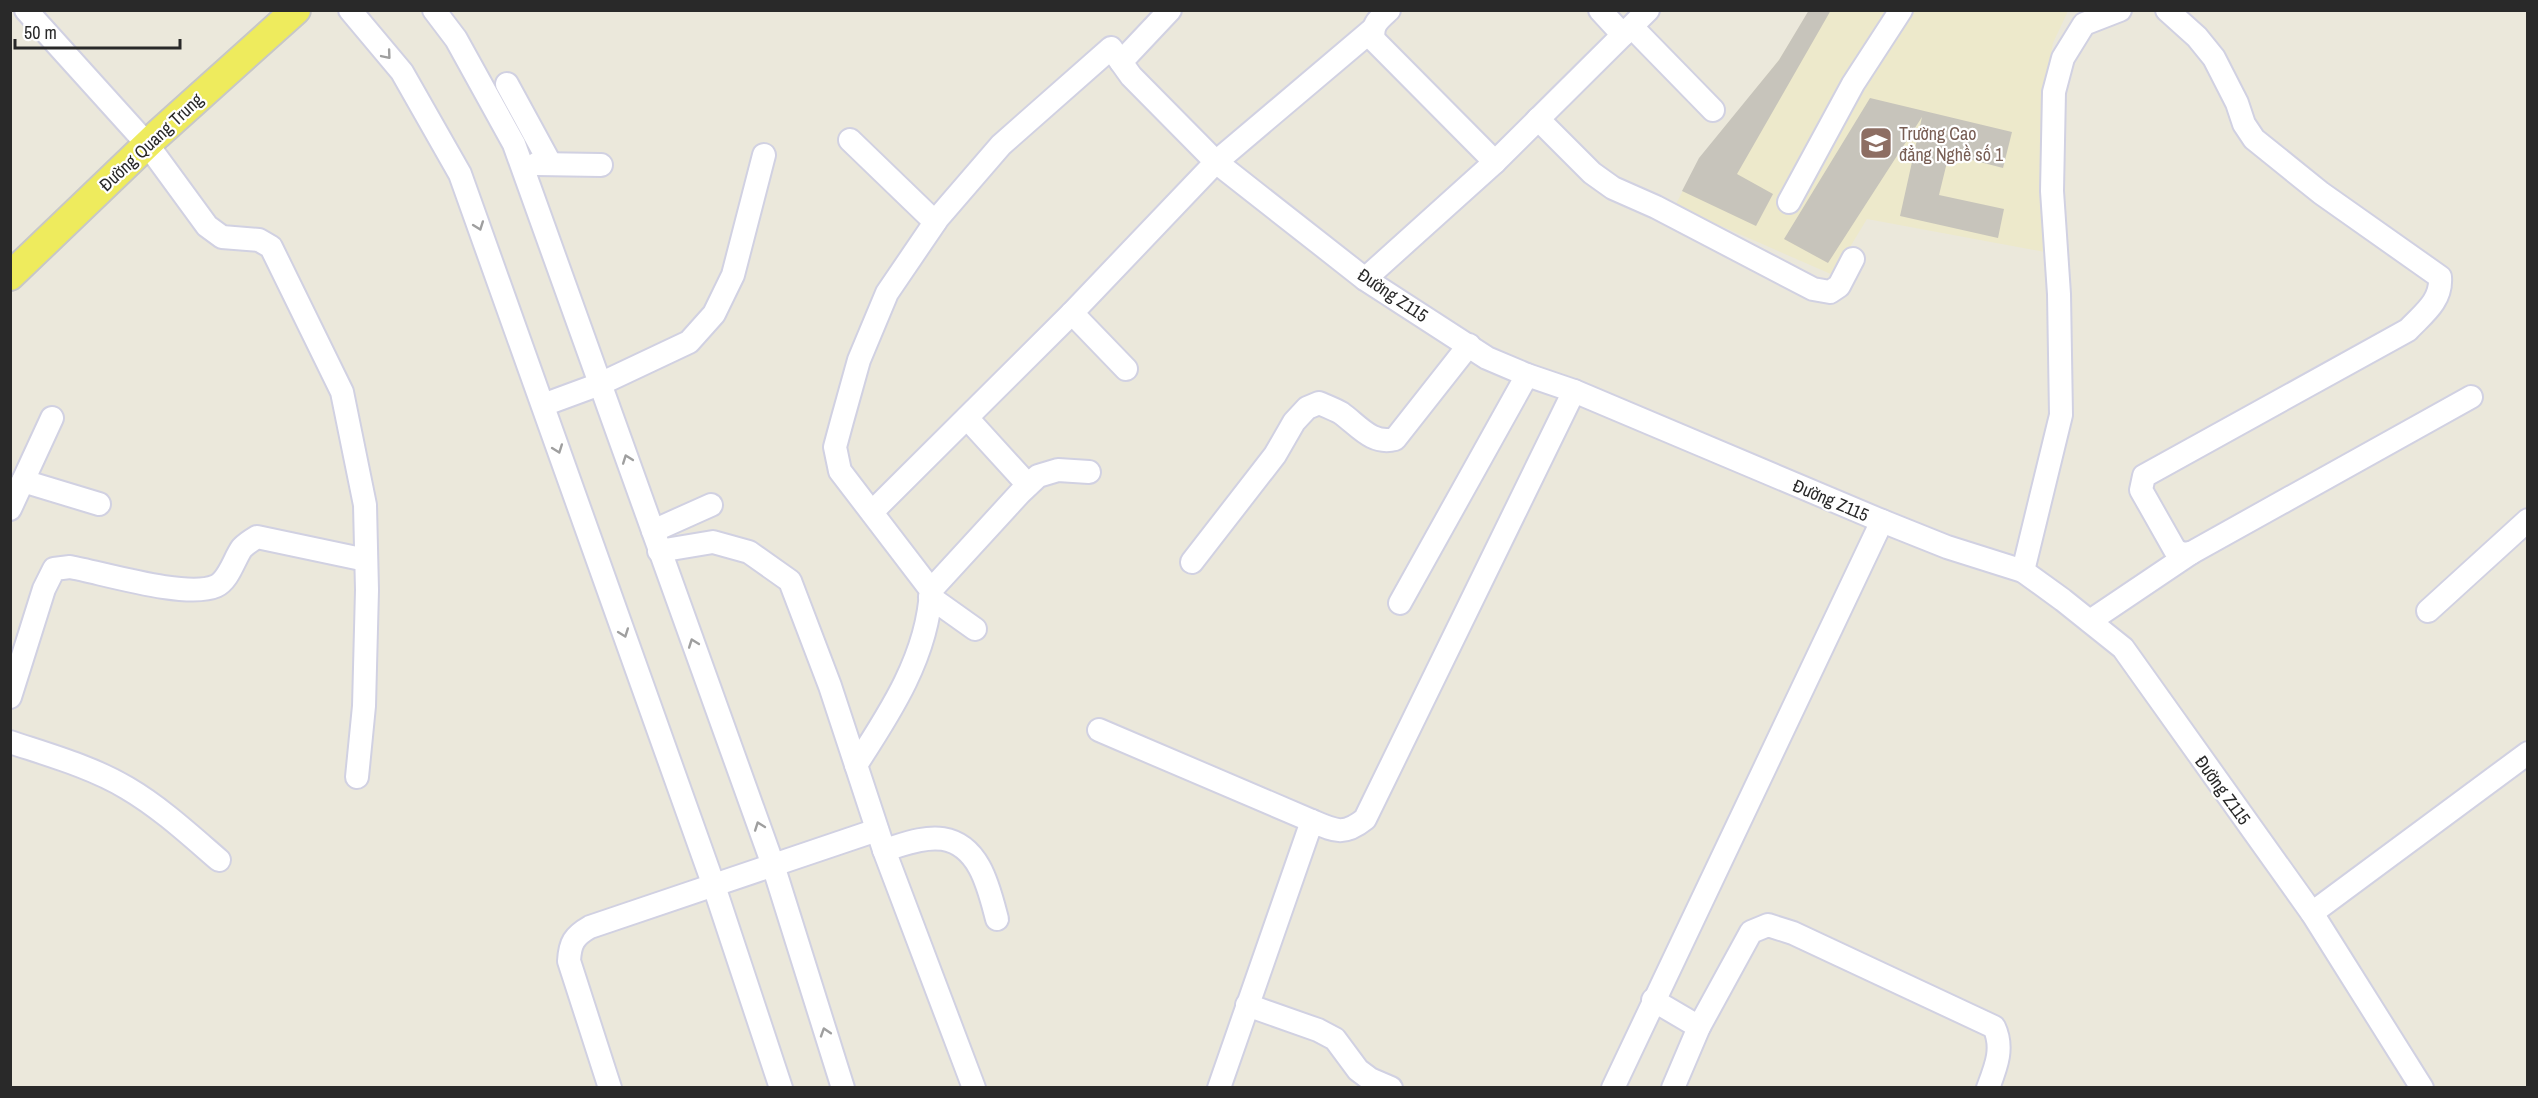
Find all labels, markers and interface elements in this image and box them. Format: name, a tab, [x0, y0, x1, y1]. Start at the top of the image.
scale bar	[15, 12, 180, 50]
text: 50 m	[24, 20, 57, 45]
one-way arrow	[380, 48, 391, 59]
street label: Đường Quang Trung	[94, 87, 209, 197]
place label: Trường Cao đẳng Nghề số 1	[1899, 121, 2004, 167]
school or university icon: Trường Cao đẳng Nghề số 1	[1858, 125, 1894, 161]
one-way arrow	[471, 220, 484, 231]
street label: Đường Z115	[1353, 262, 1433, 328]
one-way arrow	[551, 443, 564, 454]
one-way arrow	[621, 454, 634, 465]
street label: Đường Z115	[1789, 473, 1873, 527]
one-way arrow	[616, 627, 629, 638]
one-way arrow	[687, 638, 700, 649]
street label: Đường Z115	[2189, 750, 2257, 830]
one-way arrow	[753, 821, 766, 832]
one-way arrow	[820, 1027, 833, 1038]

